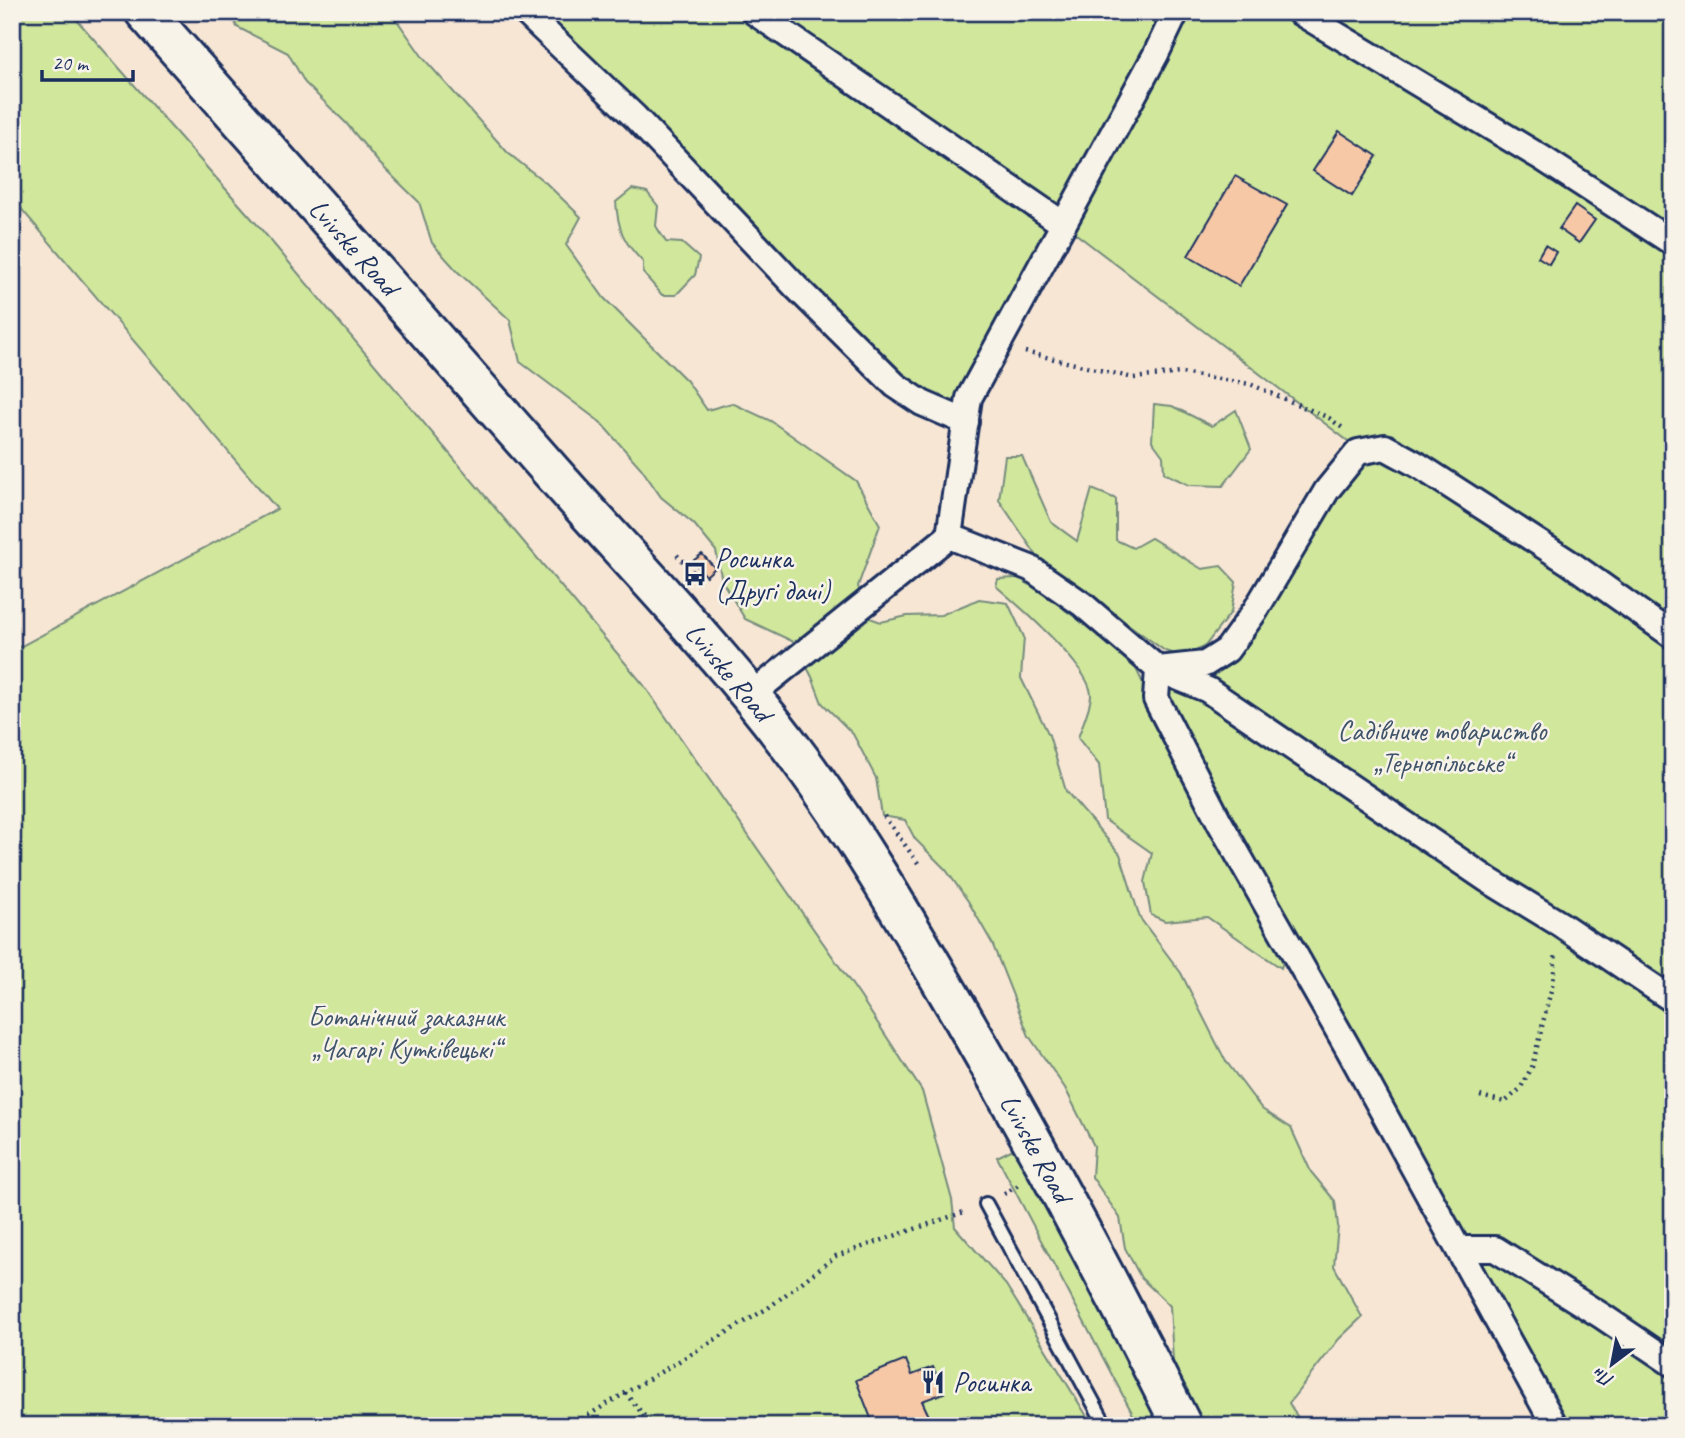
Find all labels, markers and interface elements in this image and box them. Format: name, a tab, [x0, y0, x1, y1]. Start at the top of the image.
scale bar	[42, 38, 133, 82]
text: 20 m	[52, 50, 90, 76]
street label: Lvivske Road	[302, 192, 409, 305]
place label: Росинка (Другі дачі)	[715, 541, 832, 608]
bus stop icon: Росинка (Другі дачі)	[681, 560, 709, 588]
street label: Lvivske Road	[678, 616, 783, 731]
park label: Садівниче товариство „Тернопільське“	[1338, 713, 1548, 780]
park label: Ботанічний заказник „Чагарі Кутківецькі“	[308, 999, 507, 1066]
street label: Lvivske Road	[992, 1088, 1082, 1212]
north arrow	[1576, 1330, 1646, 1400]
text: Пн	[1587, 1361, 1618, 1393]
place label: Росинка	[953, 1365, 1033, 1400]
restaurant icon: Росинка	[919, 1368, 947, 1396]

